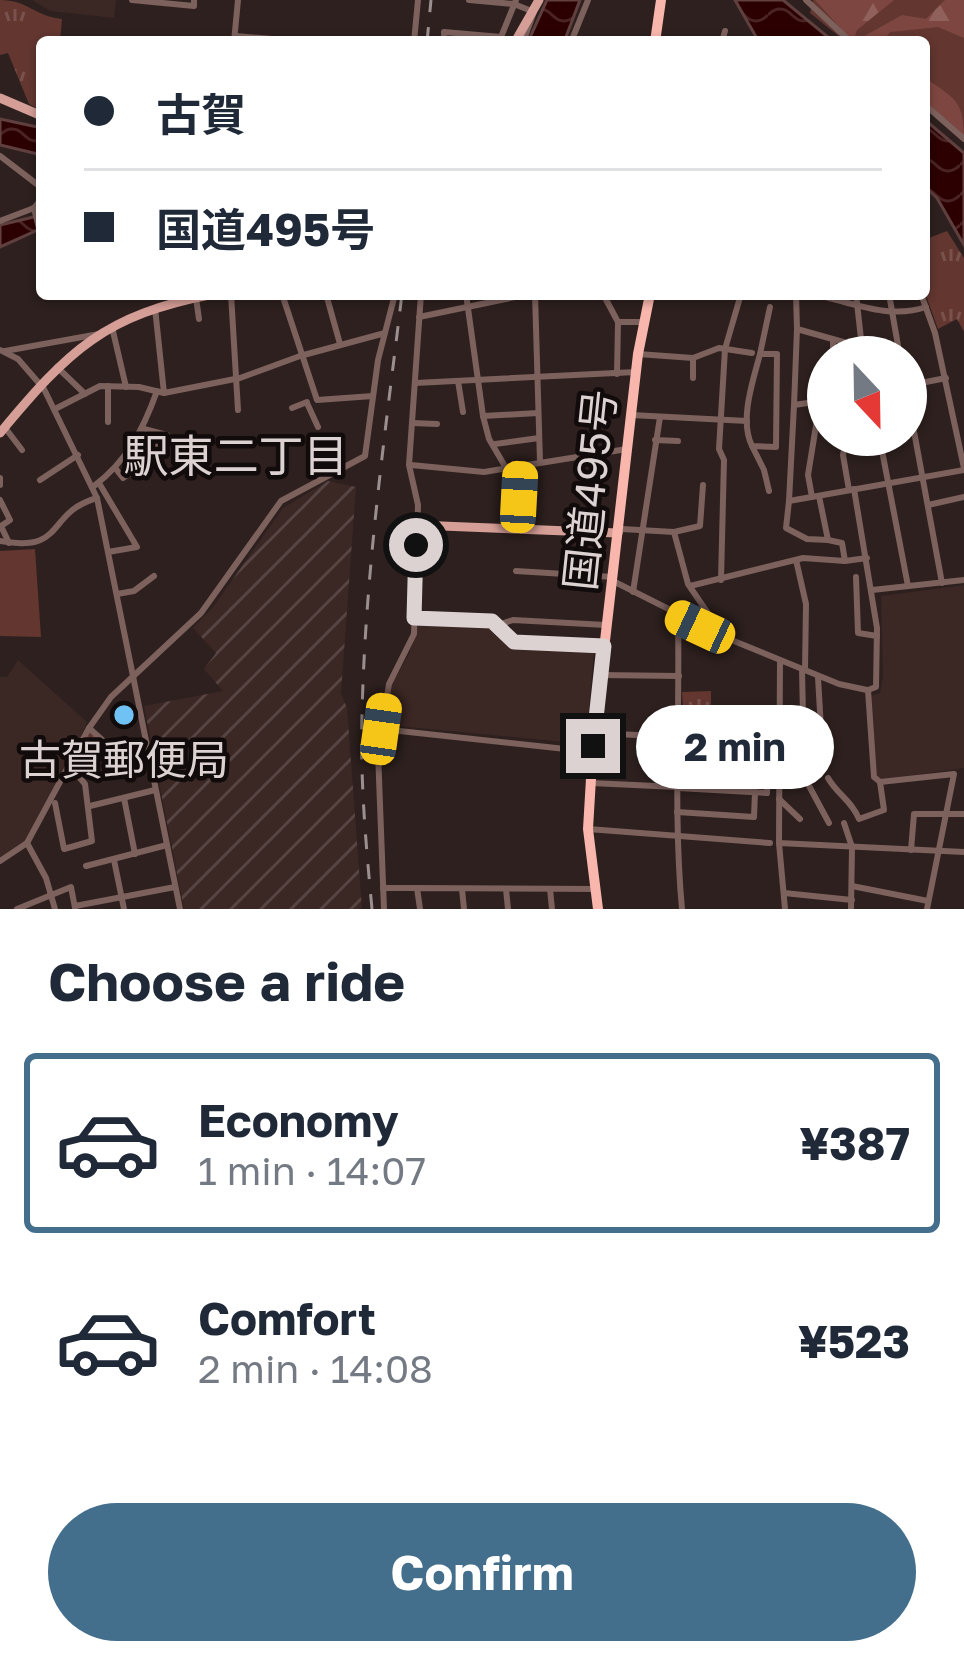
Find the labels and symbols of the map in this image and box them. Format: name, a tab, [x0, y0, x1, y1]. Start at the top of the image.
north arrow	[807, 336, 927, 456]
street label: 国道495号	[554, 387, 624, 593]
district label: 駅東二丁目	[123, 428, 349, 482]
car	[499, 460, 539, 534]
route start	[389, 518, 443, 572]
car	[660, 595, 740, 659]
car	[358, 691, 404, 767]
marker: 古賀郵便局	[111, 702, 137, 728]
callout: 2 min	[635, 704, 833, 788]
route end	[566, 719, 620, 773]
place label: 古賀郵便局	[19, 734, 229, 784]

